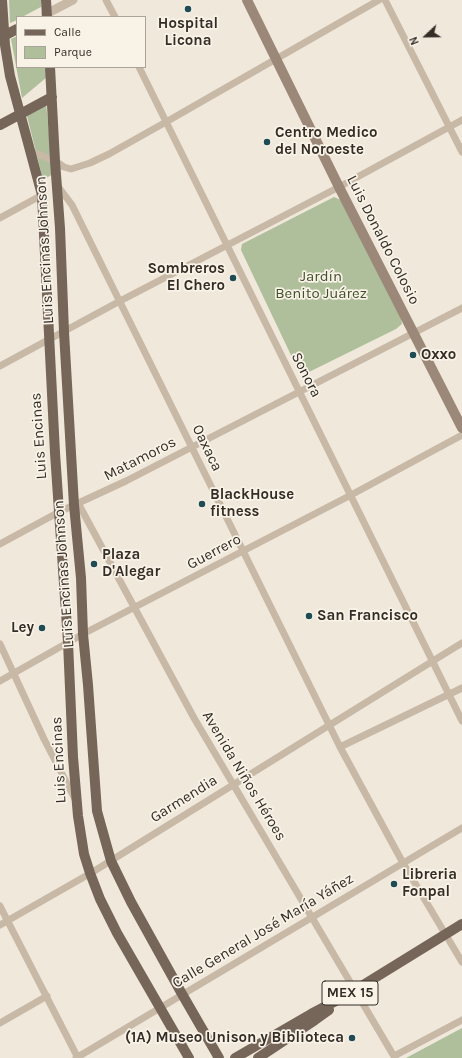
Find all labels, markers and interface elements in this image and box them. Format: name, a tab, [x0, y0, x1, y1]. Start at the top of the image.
marker: Hospital Licona	[183, 4, 193, 14]
place label: Hospital Licona	[158, 15, 218, 50]
legend	[16, 16, 146, 68]
north arrow	[406, 16, 446, 56]
text: Calle	[54, 25, 81, 39]
text: N	[407, 35, 422, 47]
text: Parque	[54, 45, 92, 59]
place label: Centro Medico del Noroeste	[275, 124, 378, 159]
marker: Centro Medico del Noroeste	[262, 137, 272, 147]
street label: Luis Donaldo Colosio	[343, 172, 423, 308]
street label: Luis Encinas Johnson	[32, 176, 58, 324]
place label: Sombreros El Chero	[147, 260, 225, 295]
park label: Jardín Benito Juárez	[275, 268, 367, 303]
marker: Sombreros El Chero	[228, 273, 238, 283]
place label: Oxxo	[421, 346, 456, 364]
street label: Sonora	[287, 349, 325, 401]
marker: Oxxo	[408, 350, 418, 360]
street label: Luis Encinas	[27, 392, 51, 480]
street label: Oaxaca	[188, 422, 226, 474]
street label: Matamoros	[101, 433, 179, 485]
place label: BlackHouse fitness	[210, 486, 294, 521]
marker: BlackHouse fitness	[197, 499, 207, 509]
street label: Luis Encinas Johnson	[50, 500, 78, 648]
street label: Guerrero	[184, 530, 244, 574]
place label: Plaza D'Alegar	[102, 546, 160, 581]
marker: Plaza D'Alegar	[89, 559, 99, 569]
place label: San Francisco	[317, 607, 418, 625]
marker: San Francisco	[304, 611, 314, 621]
place label: Ley	[11, 619, 34, 637]
marker: Ley	[37, 623, 47, 633]
street label: Avenida Niños Héroes	[198, 708, 290, 844]
street label: Luis Encinas	[48, 716, 70, 804]
street label: Garmendia	[147, 771, 221, 827]
place label: Libreria Fonpal	[402, 866, 457, 901]
street label: Calle General José María Yáñez	[169, 870, 357, 992]
marker: Libreria Fonpal	[389, 879, 399, 889]
road number: MEX 15	[322, 981, 378, 1005]
place label: (1A) Museo Unison y Biblioteca	[125, 1029, 344, 1047]
marker: (1A) Museo Unison y Biblioteca	[347, 1033, 357, 1043]

